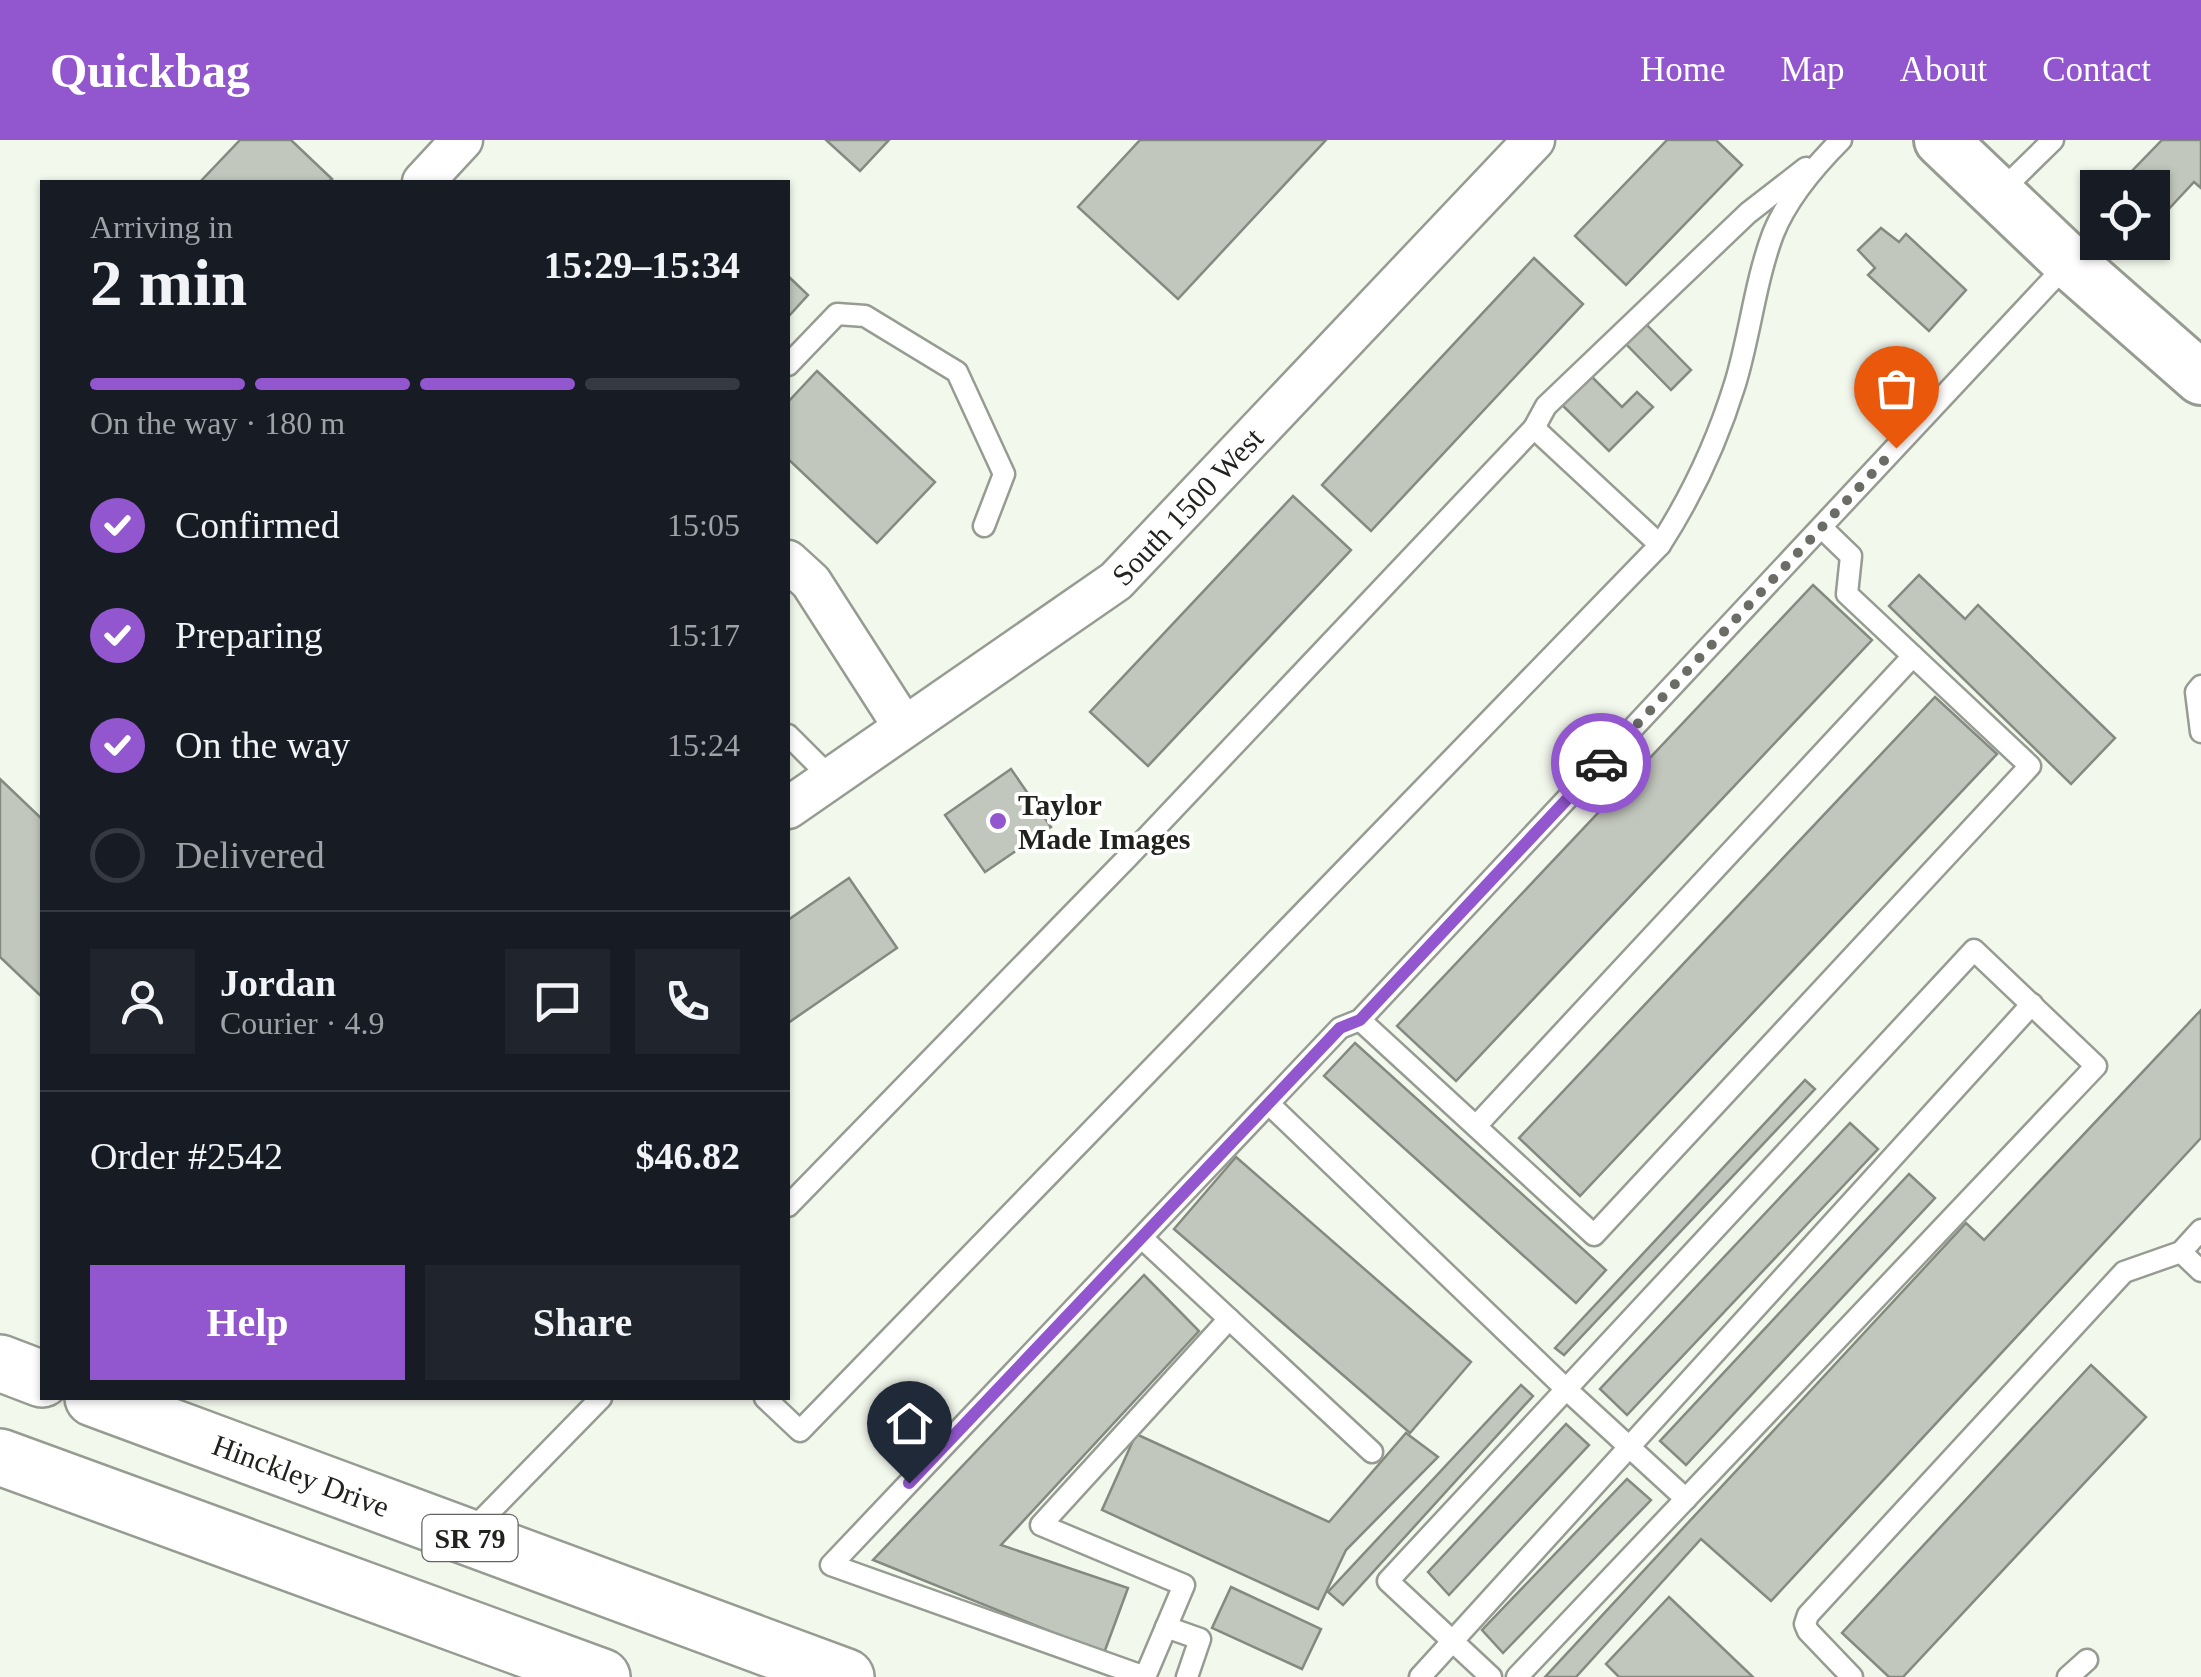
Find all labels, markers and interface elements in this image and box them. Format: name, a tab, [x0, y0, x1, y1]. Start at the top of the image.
text: Quickbag	[50, 44, 250, 97]
text: Home	[1640, 50, 1725, 89]
text: Map	[1780, 50, 1845, 89]
text: About	[1900, 50, 1987, 89]
text: Contact	[2042, 50, 2151, 89]
map controls	[2080, 170, 2170, 260]
button: locate	[2080, 170, 2170, 260]
text: Arriving in	[90, 209, 233, 245]
text: 15:29–15:34	[544, 244, 740, 286]
text: 2 min	[90, 247, 247, 319]
pin	[1854, 346, 1939, 449]
icon: bag	[1869, 361, 1924, 416]
text: On the way · 180 m	[90, 405, 345, 441]
street label: South 1500 West	[1105, 420, 1269, 591]
icon: check	[90, 498, 145, 553]
text: Confirmed	[175, 504, 340, 546]
text: 15:05	[667, 507, 740, 543]
icon: check	[90, 608, 145, 663]
text: Preparing	[175, 614, 323, 656]
text: 15:17	[667, 617, 740, 653]
courier	[1551, 713, 1651, 813]
icon: check	[90, 718, 145, 773]
text: On the way	[175, 724, 350, 766]
text: 15:24	[667, 727, 740, 763]
icon: car	[1574, 736, 1629, 791]
place label: Taylor Made Images	[1018, 788, 1190, 855]
marker: Taylor Made Images	[987, 810, 1009, 832]
text: Delivered	[175, 834, 325, 876]
button: person	[90, 949, 195, 1054]
button: chat	[505, 949, 610, 1054]
button: phone	[635, 949, 740, 1054]
text: Jordan	[220, 962, 336, 1004]
text: Courier · 4.9	[220, 1005, 384, 1041]
text: Order #2542	[90, 1135, 283, 1177]
text: $46.82	[636, 1135, 740, 1177]
button: Help	[90, 1265, 405, 1380]
button: Share	[425, 1265, 740, 1380]
pin	[867, 1381, 952, 1484]
icon: home	[882, 1396, 937, 1451]
street label: Hinckley Drive	[208, 1427, 394, 1523]
road number: SR 79	[422, 1515, 518, 1561]

